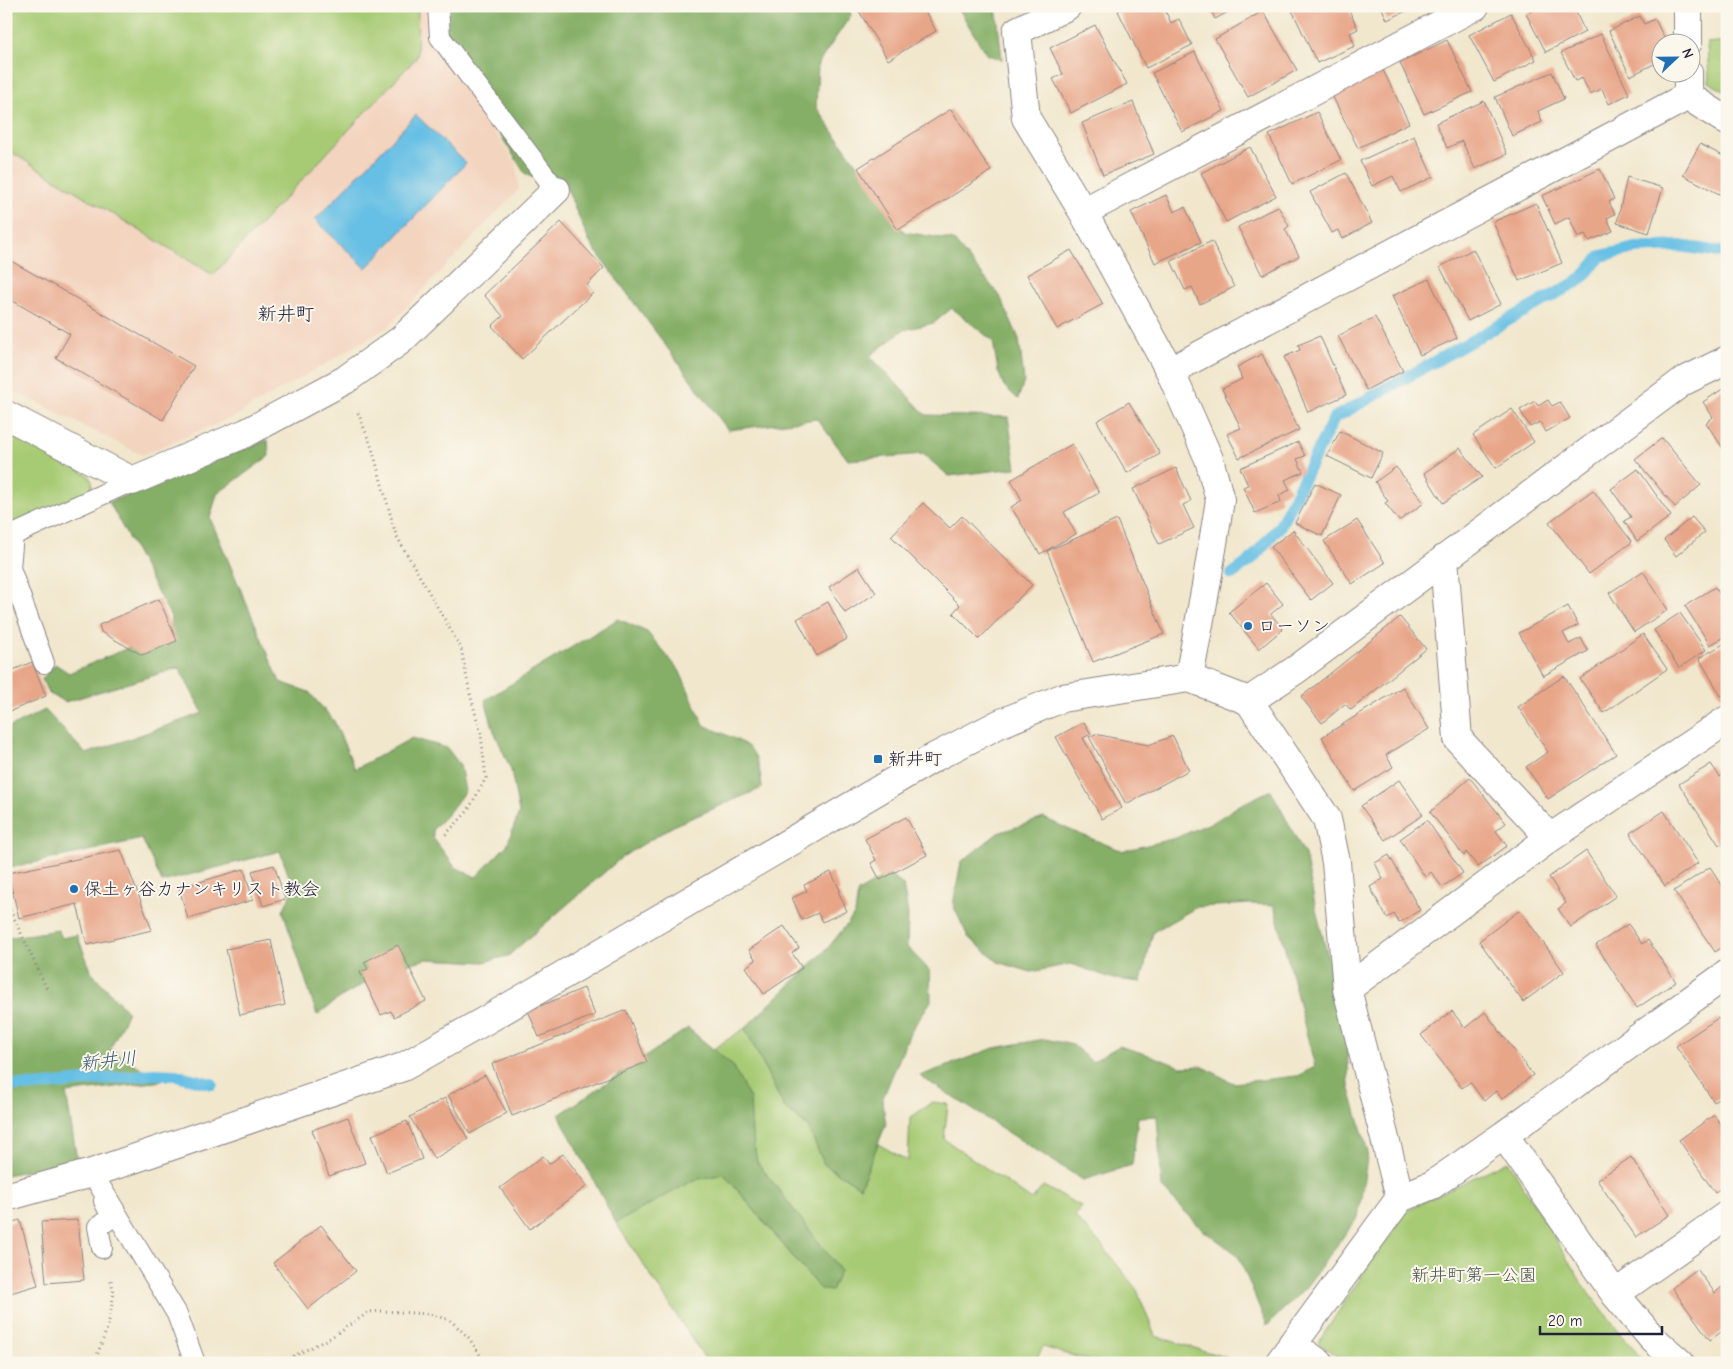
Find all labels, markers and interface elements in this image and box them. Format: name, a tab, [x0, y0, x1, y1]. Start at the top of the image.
north arrow	[1650, 32, 1700, 82]
text: N	[1678, 46, 1697, 61]
district label: 新井町	[257, 303, 315, 325]
place label: ローソン	[1258, 616, 1330, 637]
marker: ローソン	[1242, 620, 1254, 632]
place label: 新井町	[888, 749, 942, 770]
marker: 新井町	[872, 753, 884, 765]
place label: 保土ヶ谷カナンキリスト教会	[84, 879, 319, 900]
marker: 保土ヶ谷カナンキリスト教会	[68, 883, 80, 895]
water label: 新井川	[79, 1047, 138, 1075]
park label: 新井町第一公園	[1411, 1265, 1537, 1286]
scale bar	[1540, 1304, 1663, 1336]
text: 20 m	[1548, 1312, 1582, 1330]

